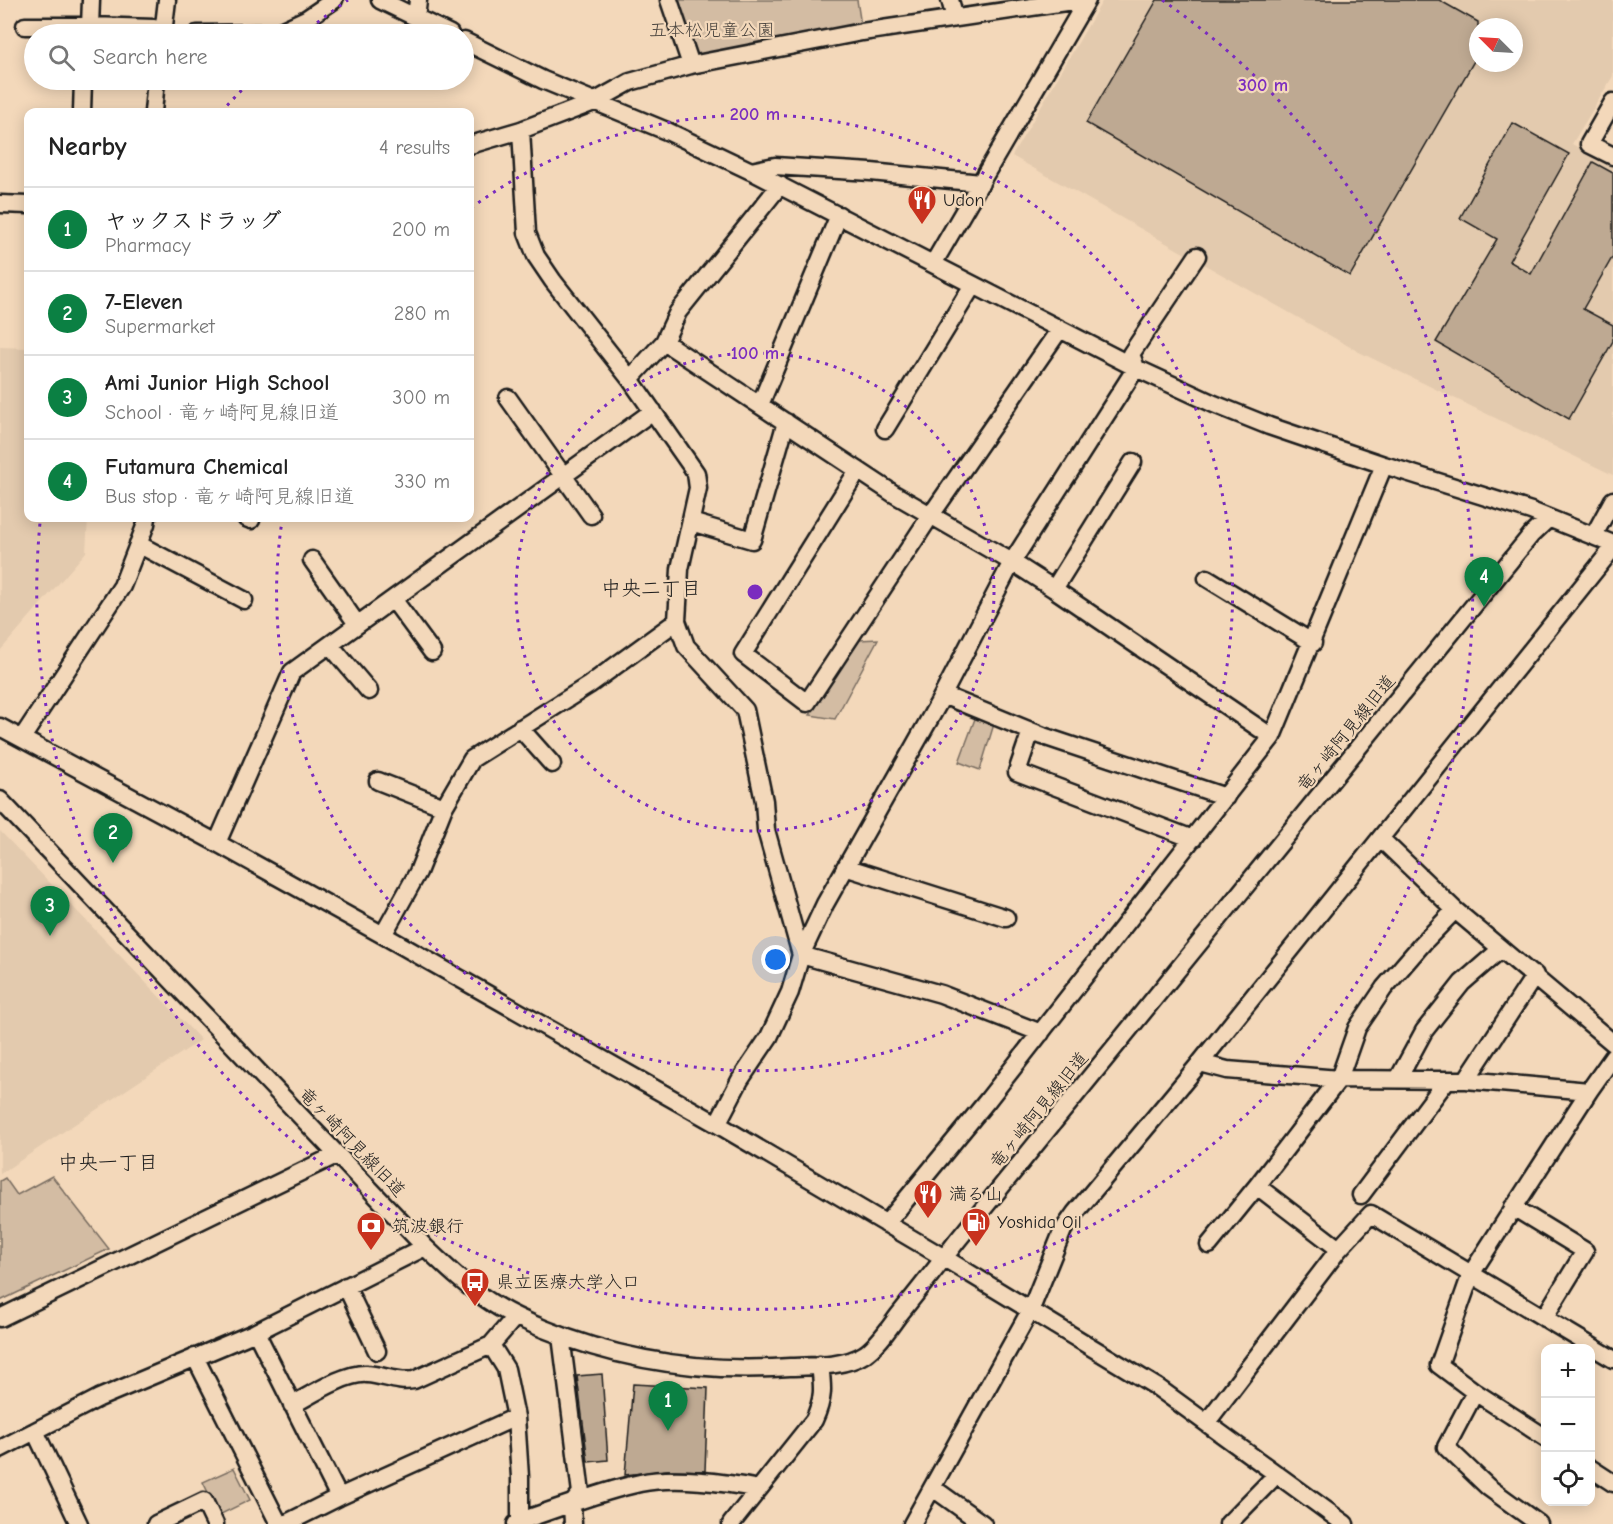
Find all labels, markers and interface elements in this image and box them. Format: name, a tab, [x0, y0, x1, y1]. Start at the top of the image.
north arrow	[1469, 18, 1523, 72]
park label: 五本松児童公園	[649, 20, 775, 41]
search box	[24, 24, 474, 90]
icon: search	[45, 41, 78, 74]
text: Search here	[93, 44, 208, 70]
text: 300 m	[1238, 75, 1288, 96]
text: 200 m	[730, 104, 780, 125]
text: Nearby	[48, 132, 127, 162]
text: 4 results	[379, 136, 450, 159]
restaurant icon: Udon	[906, 184, 938, 226]
place label: Udon	[943, 190, 984, 211]
text: ヤックスドラッグ	[105, 208, 281, 234]
text: 1	[64, 218, 71, 241]
text: 200 m	[392, 218, 450, 241]
text: Pharmacy	[105, 234, 191, 257]
text: 7-Eleven	[105, 289, 183, 315]
text: 2	[63, 302, 72, 325]
text: 280 m	[394, 302, 450, 325]
text: Supermarket	[105, 315, 215, 338]
text: 100 m	[731, 343, 779, 364]
text: Ami Junior High School	[105, 370, 329, 396]
text: 3	[63, 386, 72, 409]
text: 300 m	[392, 386, 450, 409]
text: School · 竜ヶ崎阿見線旧道	[105, 401, 339, 424]
text: Futamura Chemical	[105, 454, 288, 480]
text: 4	[63, 470, 72, 493]
text: 330 m	[394, 470, 450, 493]
text: Bus stop · 竜ヶ崎阿見線旧道	[105, 485, 354, 508]
pin: 4	[1464, 558, 1504, 607]
district label: 中央二丁目	[601, 577, 701, 600]
centre of rings	[745, 582, 765, 602]
street label: 竜ヶ崎阿見線旧道	[1293, 671, 1400, 796]
pin: 2	[94, 814, 132, 863]
pin: 3	[31, 886, 70, 936]
your location	[761, 945, 790, 974]
street label: 竜ヶ崎阿見線旧道	[986, 1048, 1093, 1173]
street label: 竜ヶ崎阿見線旧道	[294, 1083, 409, 1201]
district label: 中央一丁目	[58, 1151, 158, 1174]
restaurant icon: 満る山	[912, 1178, 944, 1220]
place label: 満る山	[949, 1184, 1003, 1205]
fuel station icon: Yoshida Oil	[960, 1206, 992, 1248]
bank icon: 筑波銀行	[355, 1210, 387, 1252]
place label: Yoshida Oil	[997, 1212, 1082, 1233]
place label: 筑波銀行	[392, 1216, 464, 1237]
bus stop icon: 県立医療大学入口	[459, 1266, 491, 1308]
place label: 県立医療大学入口	[496, 1272, 640, 1293]
map controls	[1541, 1344, 1595, 1506]
button: +	[1541, 1344, 1595, 1398]
pin: 1	[648, 1382, 688, 1431]
button: −	[1541, 1398, 1595, 1452]
button: locate	[1541, 1452, 1595, 1506]

